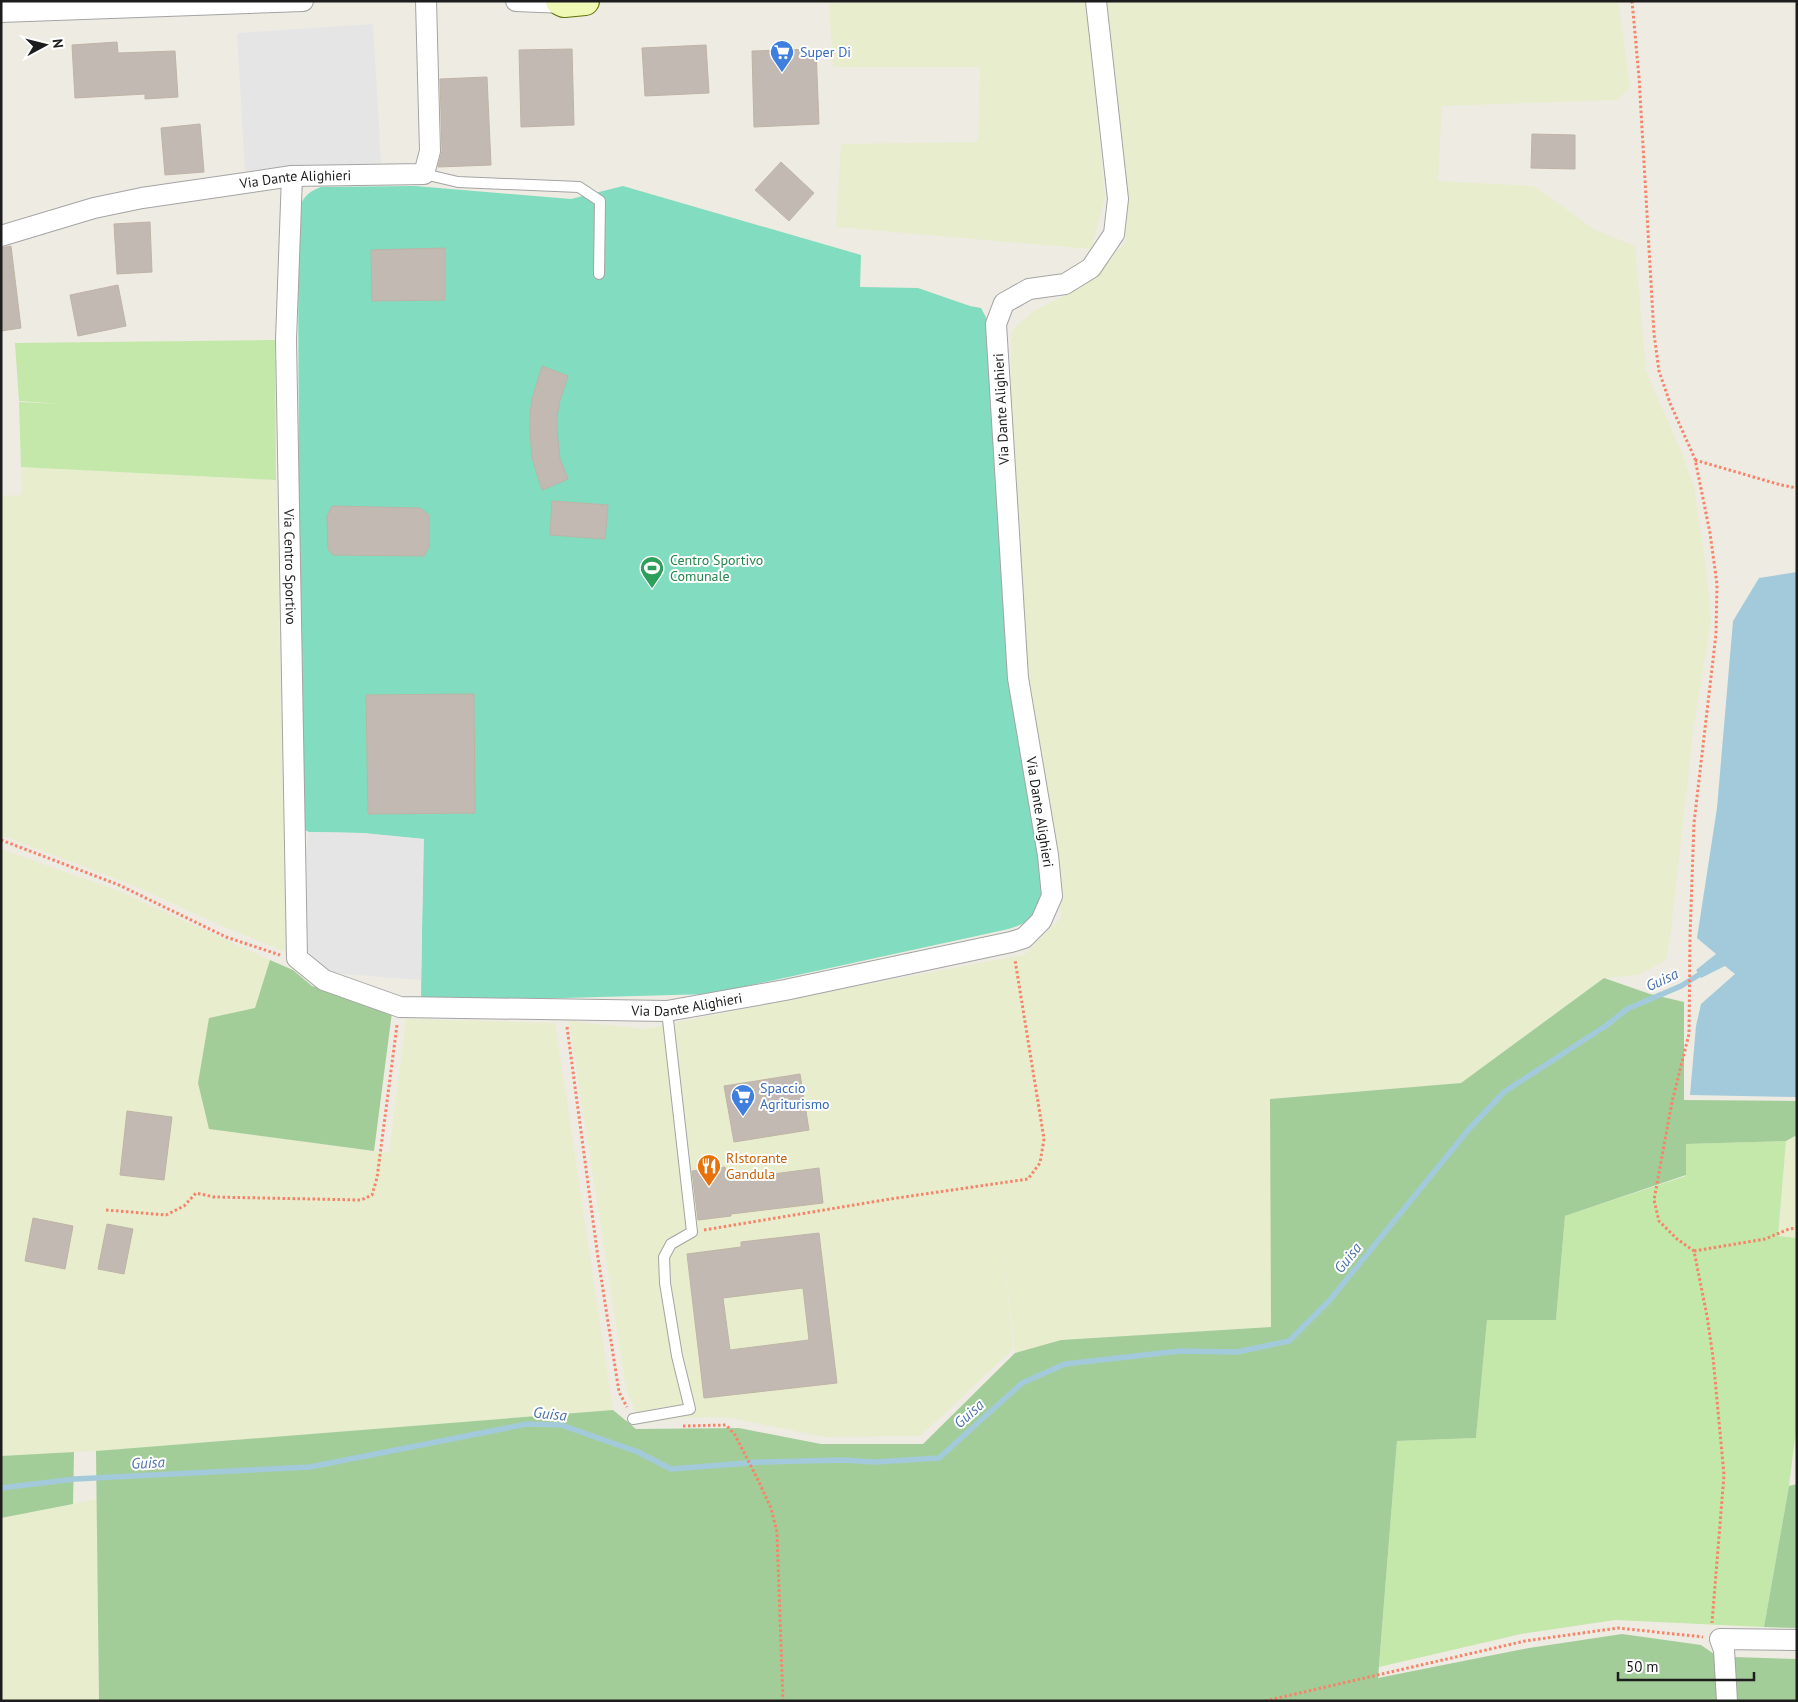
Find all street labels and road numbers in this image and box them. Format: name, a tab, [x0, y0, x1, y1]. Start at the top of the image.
street label: Via Dante Alighieri	[238, 166, 351, 193]
street label: Via Dante Alighieri	[989, 353, 1013, 466]
street label: Via Centro Sportivo	[280, 508, 300, 625]
street label: Via Dante Alighieri	[1022, 754, 1058, 869]
street label: Via Dante Alighieri	[630, 989, 744, 1020]

